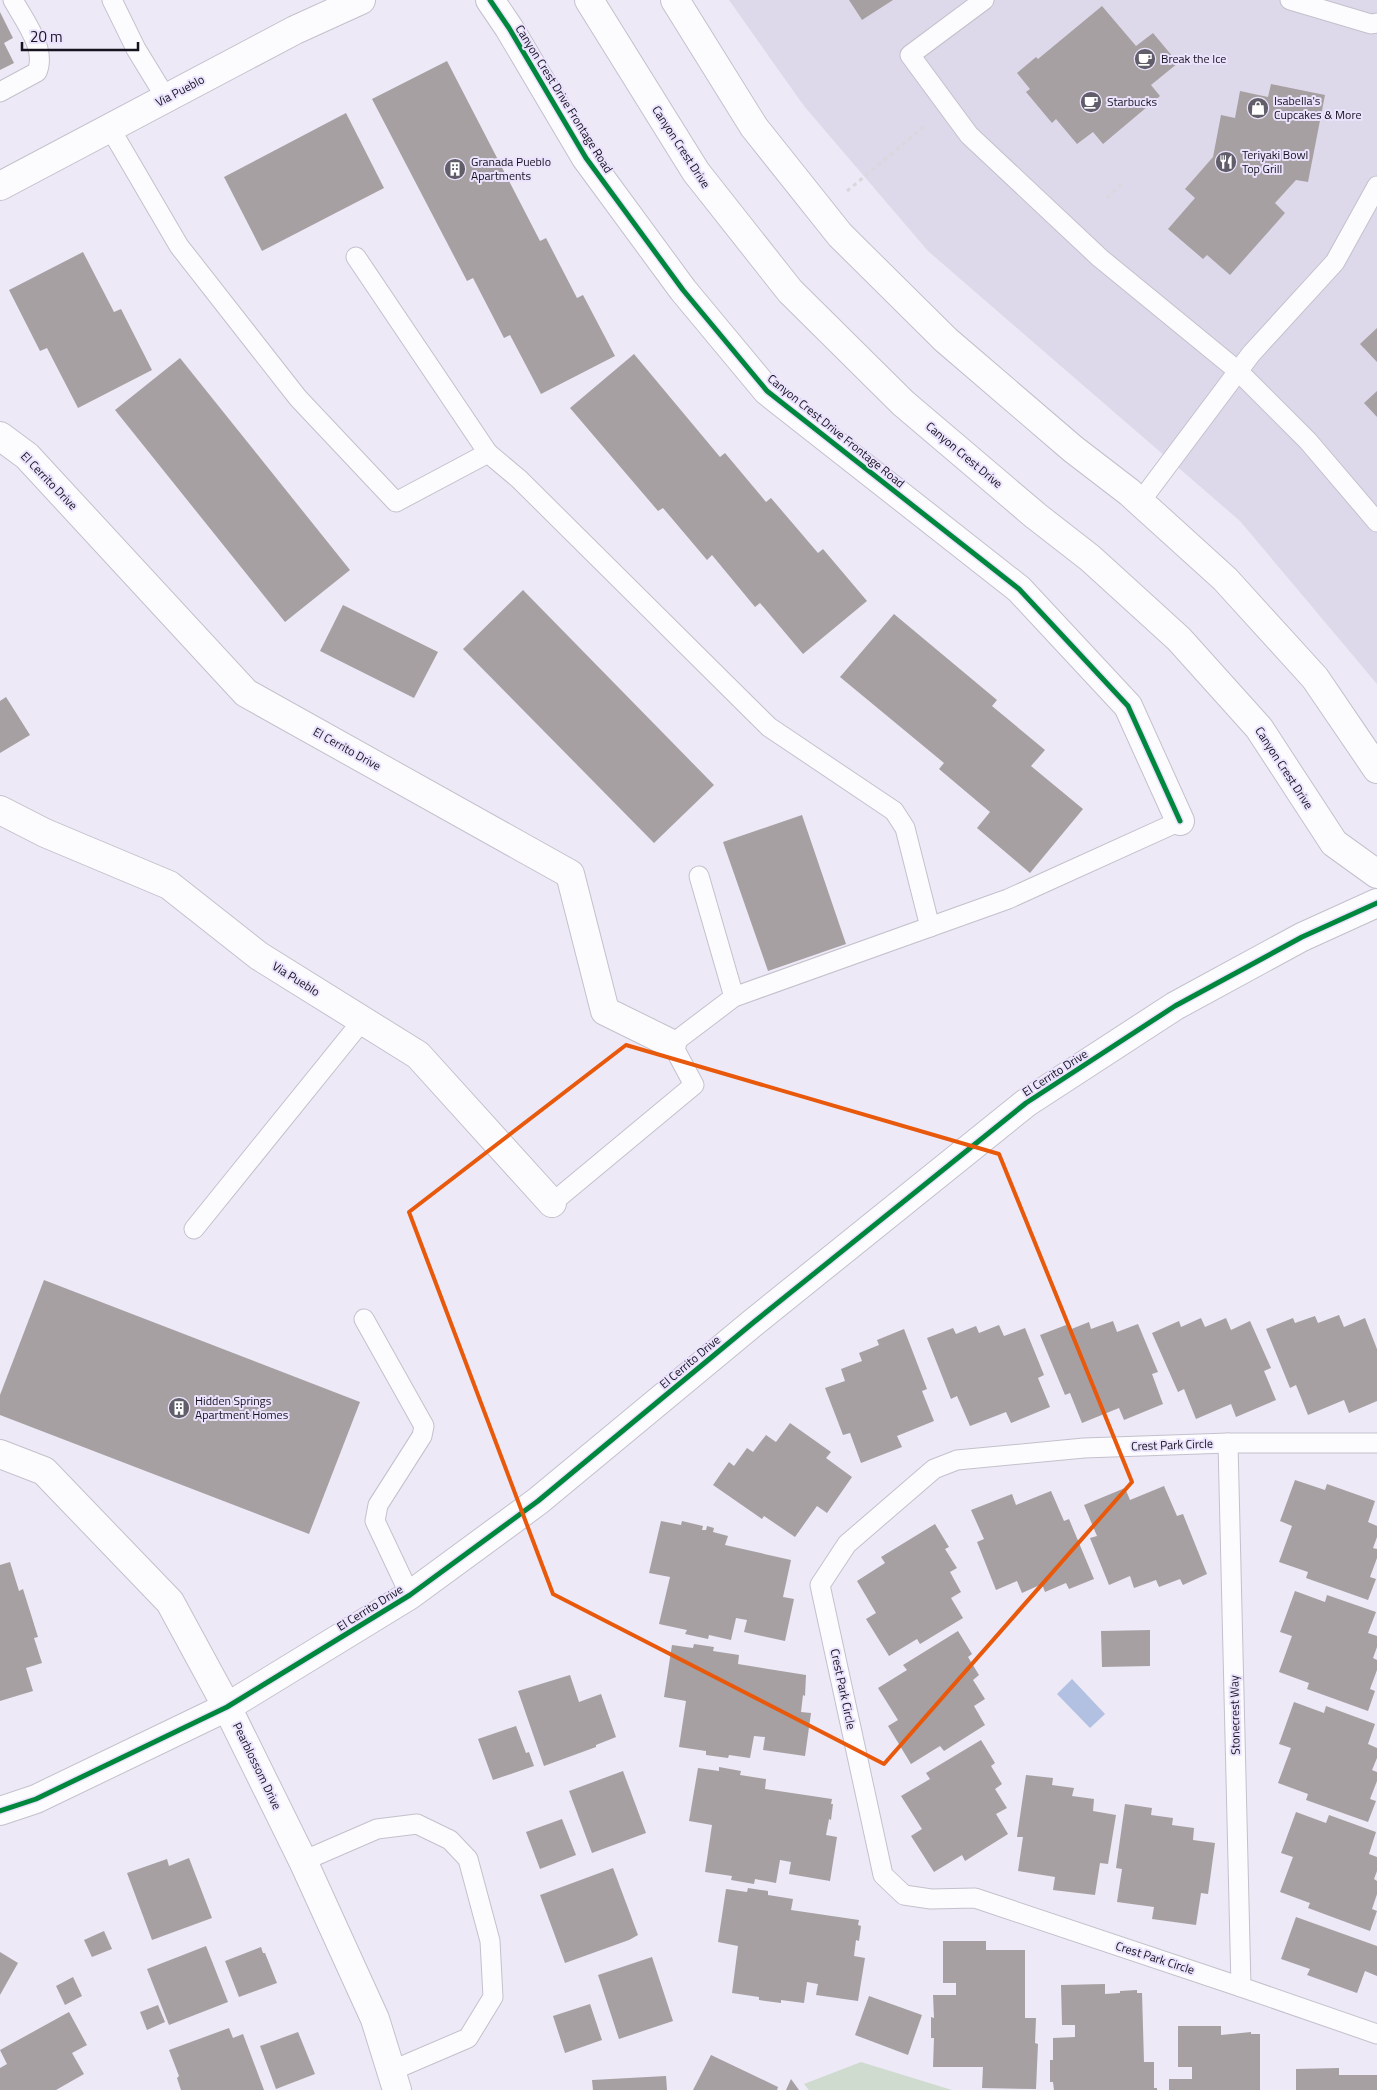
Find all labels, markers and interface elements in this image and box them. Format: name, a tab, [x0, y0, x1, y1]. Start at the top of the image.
scale bar	[22, 20, 139, 52]
street label: Canyon Crest Drive Frontage Road	[511, 21, 618, 177]
text: 20 m	[30, 25, 63, 48]
cafe icon: Break the Ice	[1133, 47, 1157, 71]
place label: Break the Ice	[1161, 49, 1226, 68]
street label: Via Pueblo	[152, 70, 208, 111]
cafe icon: Starbucks	[1079, 90, 1103, 114]
place label: Isabella's Cupcakes & More	[1274, 91, 1362, 124]
place label: Starbucks	[1107, 92, 1157, 111]
shop icon: Isabella's Cupcakes & More	[1246, 96, 1270, 120]
street label: Canyon Crest Drive	[648, 102, 715, 192]
place label: Teriyaki Bowl Top Grill	[1242, 145, 1308, 178]
restaurant icon: Teriyaki Bowl Top Grill	[1214, 150, 1238, 174]
place label: Granada Pueblo Apartments	[471, 152, 551, 185]
building icon: Granada Pueblo Apartments	[443, 157, 467, 181]
street label: Canyon Crest Drive Frontage Road	[764, 369, 909, 492]
street label: Canyon Crest Drive	[922, 417, 1007, 493]
street label: El Cerrito Drive	[17, 447, 82, 514]
street label: El Cerrito Drive	[310, 722, 385, 775]
street label: Canyon Crest Drive	[1251, 723, 1318, 813]
street label: Via Pueblo	[269, 956, 324, 1001]
street label: El Cerrito Drive	[1018, 1044, 1091, 1101]
street label: El Cerrito Drive	[655, 1330, 724, 1393]
place label: Hidden Springs Apartment Homes	[195, 1391, 289, 1424]
building icon: Hidden Springs Apartment Homes	[167, 1396, 191, 1420]
street label: Crest Park Circle	[1131, 1434, 1213, 1455]
street label: El Cerrito Drive	[333, 1580, 407, 1635]
street label: Crest Park Circle	[826, 1647, 861, 1731]
street label: Stonecrest Way	[1224, 1675, 1245, 1755]
street label: Pearblossom Drive	[228, 1719, 287, 1813]
street label: Crest Park Circle	[1113, 1936, 1197, 1979]

